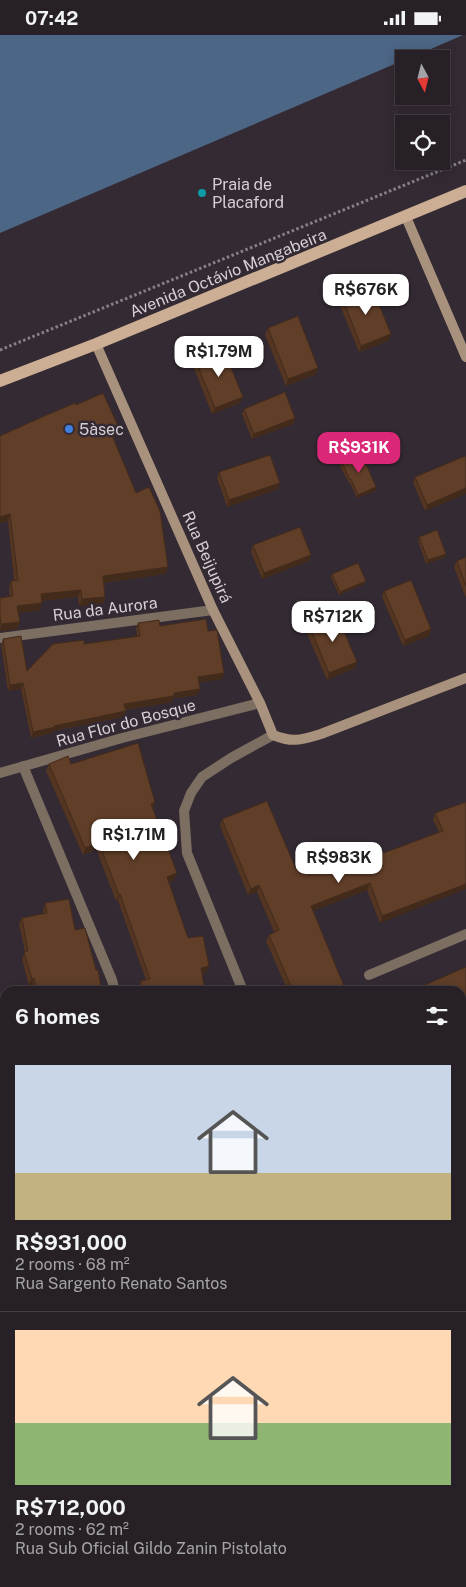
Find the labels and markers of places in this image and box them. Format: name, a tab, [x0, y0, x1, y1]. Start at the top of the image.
place label: Praia de Placaford	[212, 175, 284, 212]
marker: Praia de Placaford	[196, 187, 208, 199]
pin: R$676K	[325, 273, 407, 316]
pin: R$1.79M	[173, 335, 265, 378]
place label: 5àsec	[79, 420, 124, 439]
marker: 5àsec	[63, 423, 75, 435]
pin: R$931K	[318, 431, 400, 474]
pin: R$712K	[292, 601, 374, 643]
pin: R$1.71M	[88, 819, 180, 861]
pin: R$983K	[298, 841, 380, 884]

